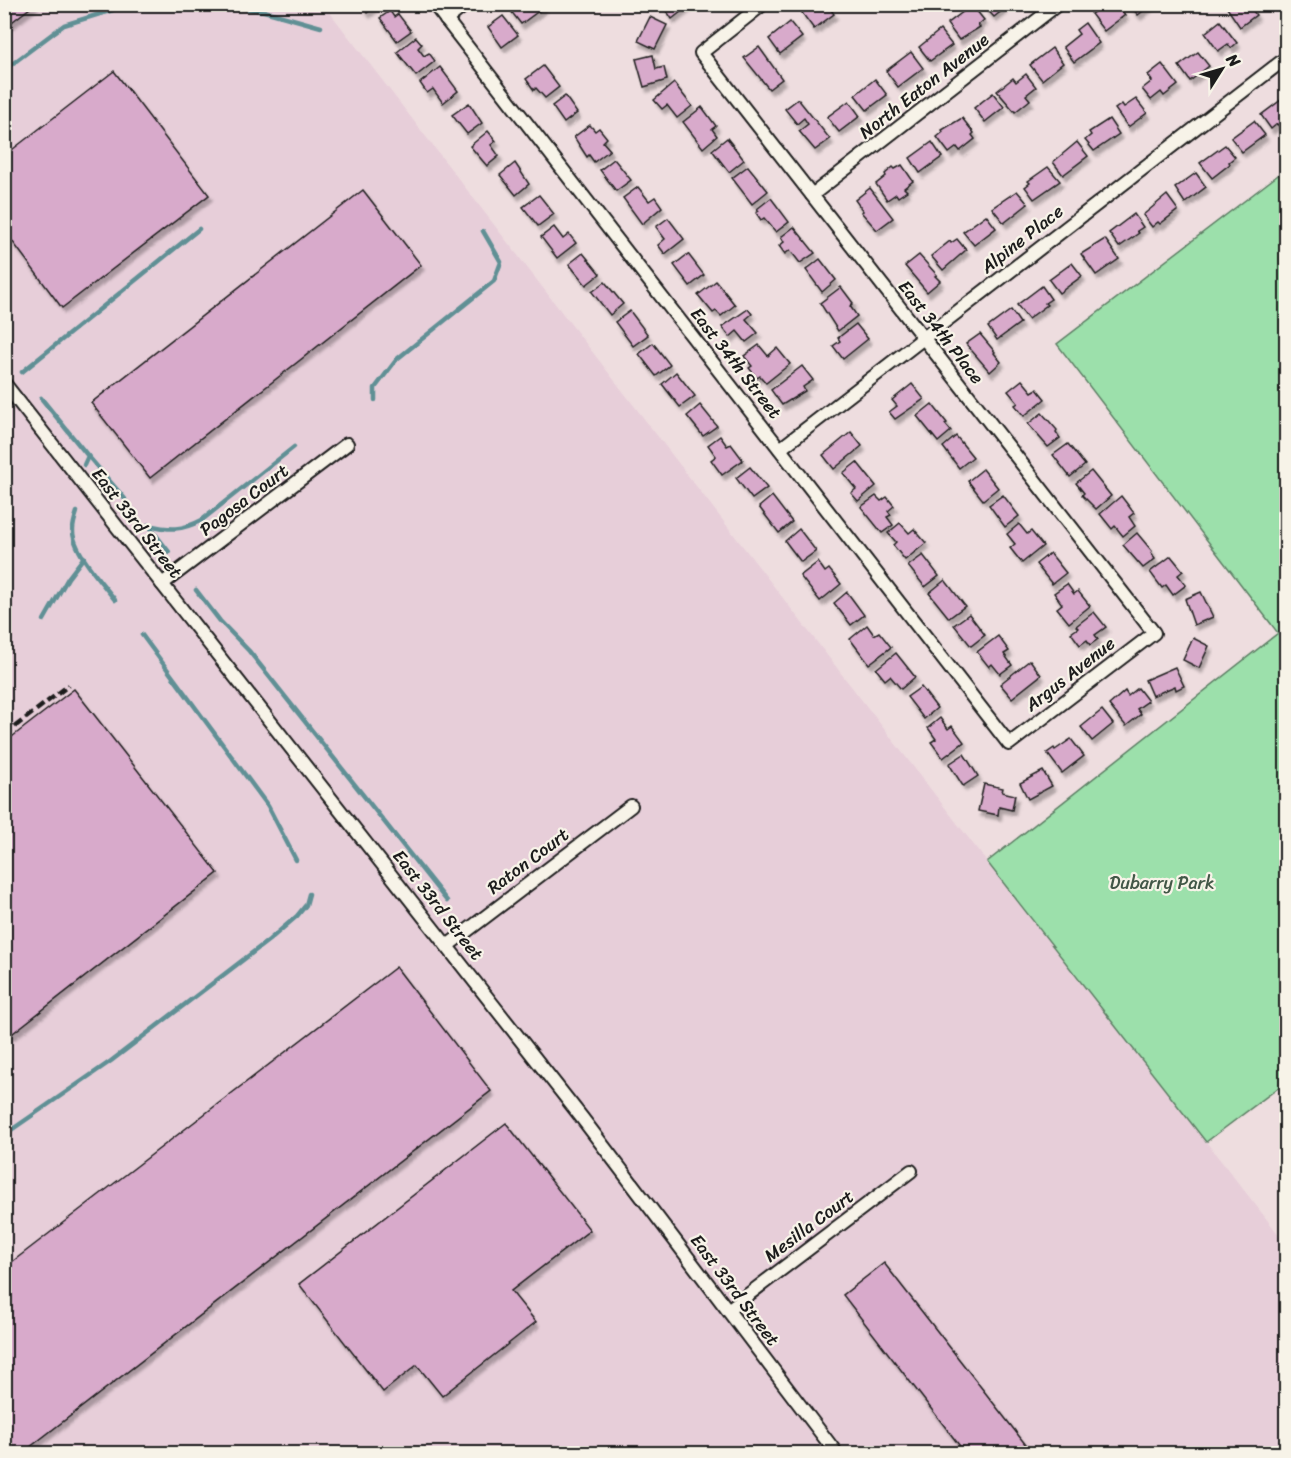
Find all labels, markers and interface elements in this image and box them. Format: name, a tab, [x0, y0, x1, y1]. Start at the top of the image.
street label: North Eaton Avenue	[852, 24, 997, 147]
north arrow	[1192, 39, 1252, 99]
text: N	[1218, 46, 1249, 74]
street label: Alpine Place	[973, 196, 1071, 283]
street label: East 34th Place	[890, 273, 992, 391]
street label: East 34th Street	[682, 300, 790, 426]
street label: Pagosa Court	[192, 455, 296, 545]
street label: East 33rd Street	[83, 460, 191, 586]
street label: Argus Avenue	[1017, 628, 1122, 720]
street label: Raton Court	[480, 819, 576, 903]
street label: East 33rd Street	[384, 842, 492, 968]
park label: Dubarry Park	[1109, 867, 1215, 899]
street label: Mesilla Court	[757, 1181, 861, 1271]
street label: East 33rd Street	[682, 1227, 788, 1353]

